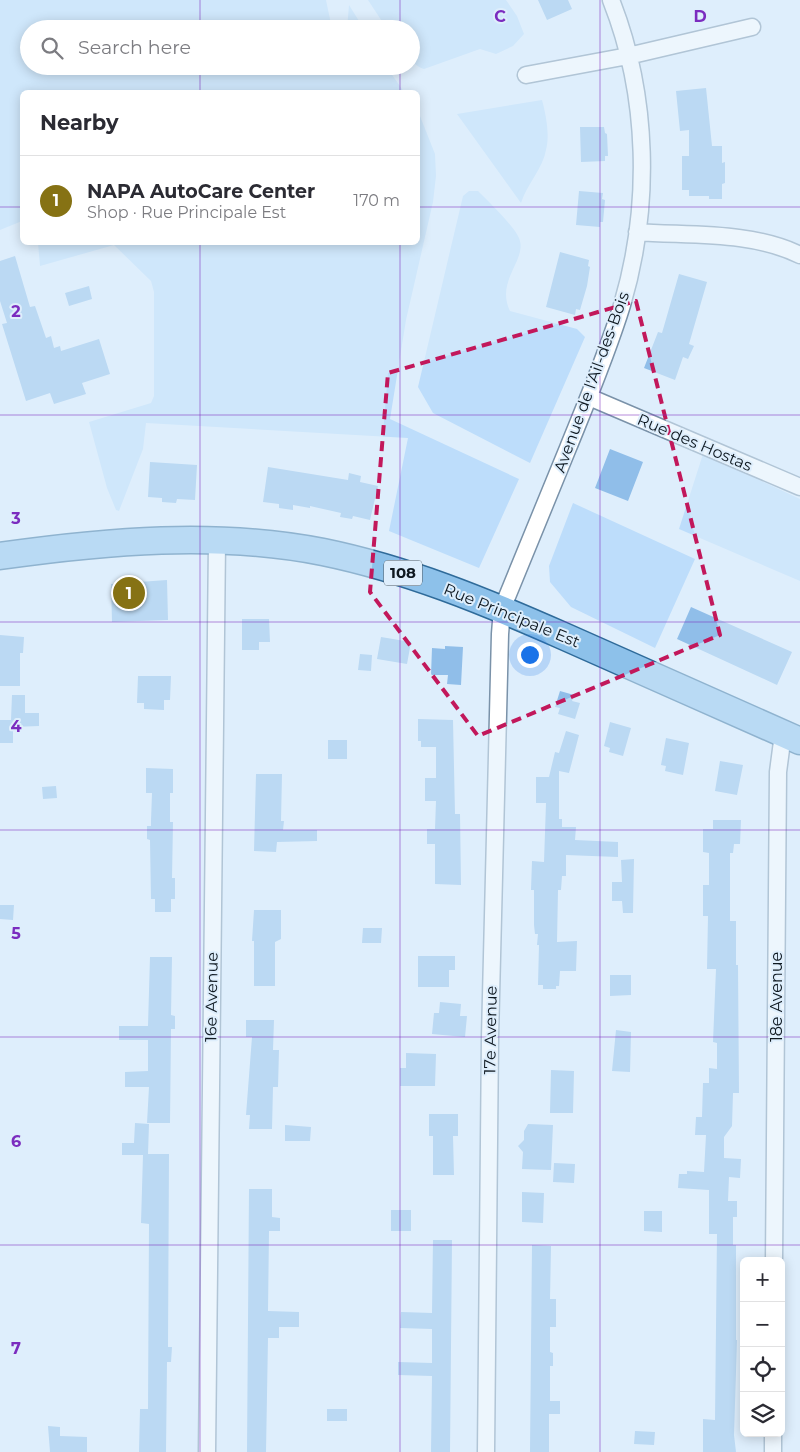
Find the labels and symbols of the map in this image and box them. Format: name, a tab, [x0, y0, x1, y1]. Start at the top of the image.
text: C	[494, 7, 506, 26]
text: D	[693, 7, 707, 26]
street label: Avenue de l'Ail-des-Bois	[550, 289, 633, 475]
text: 2	[11, 302, 21, 321]
street label: Rue des Hostas	[634, 410, 755, 475]
text: 3	[10, 509, 21, 528]
road number: 108	[384, 560, 422, 586]
pin: 1	[113, 574, 145, 612]
street label: Rue Principale Est	[441, 579, 583, 652]
your location	[517, 642, 543, 668]
text: 4	[10, 717, 22, 736]
text: 5	[11, 924, 21, 943]
street label: 16e Avenue	[201, 952, 222, 1042]
street label: 18e Avenue	[767, 952, 786, 1042]
street label: 17e Avenue	[480, 986, 501, 1074]
text: 6	[11, 1132, 21, 1151]
text: 7	[11, 1339, 21, 1358]

